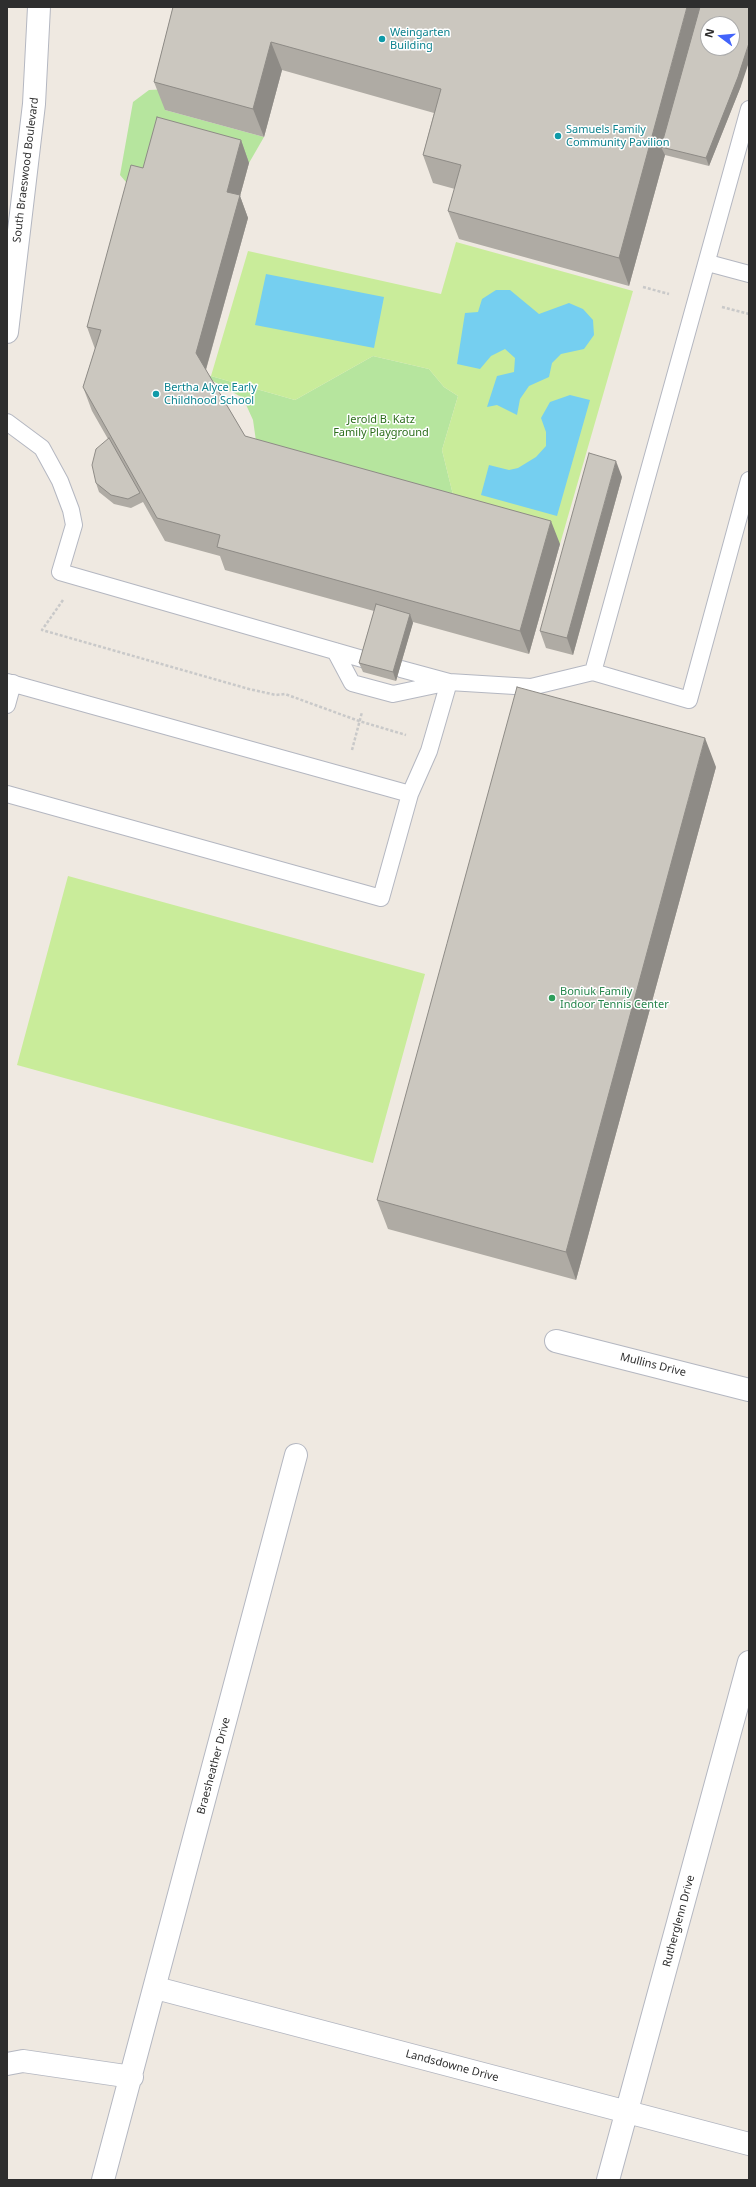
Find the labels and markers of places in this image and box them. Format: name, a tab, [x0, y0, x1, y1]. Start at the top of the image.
place label: Weingarten Building	[390, 26, 450, 52]
marker: Weingarten Building	[377, 34, 387, 44]
place label: Samuels Family Community Pavilion	[566, 123, 669, 149]
marker: Samuels Family Community Pavilion	[553, 131, 563, 141]
place label: Bertha Alyce Early Childhood School	[164, 381, 257, 407]
marker: Bertha Alyce Early Childhood School	[151, 389, 161, 399]
place label: Boniuk Family Indoor Tennis Center	[560, 985, 669, 1011]
marker: Boniuk Family Indoor Tennis Center	[547, 993, 557, 1003]

